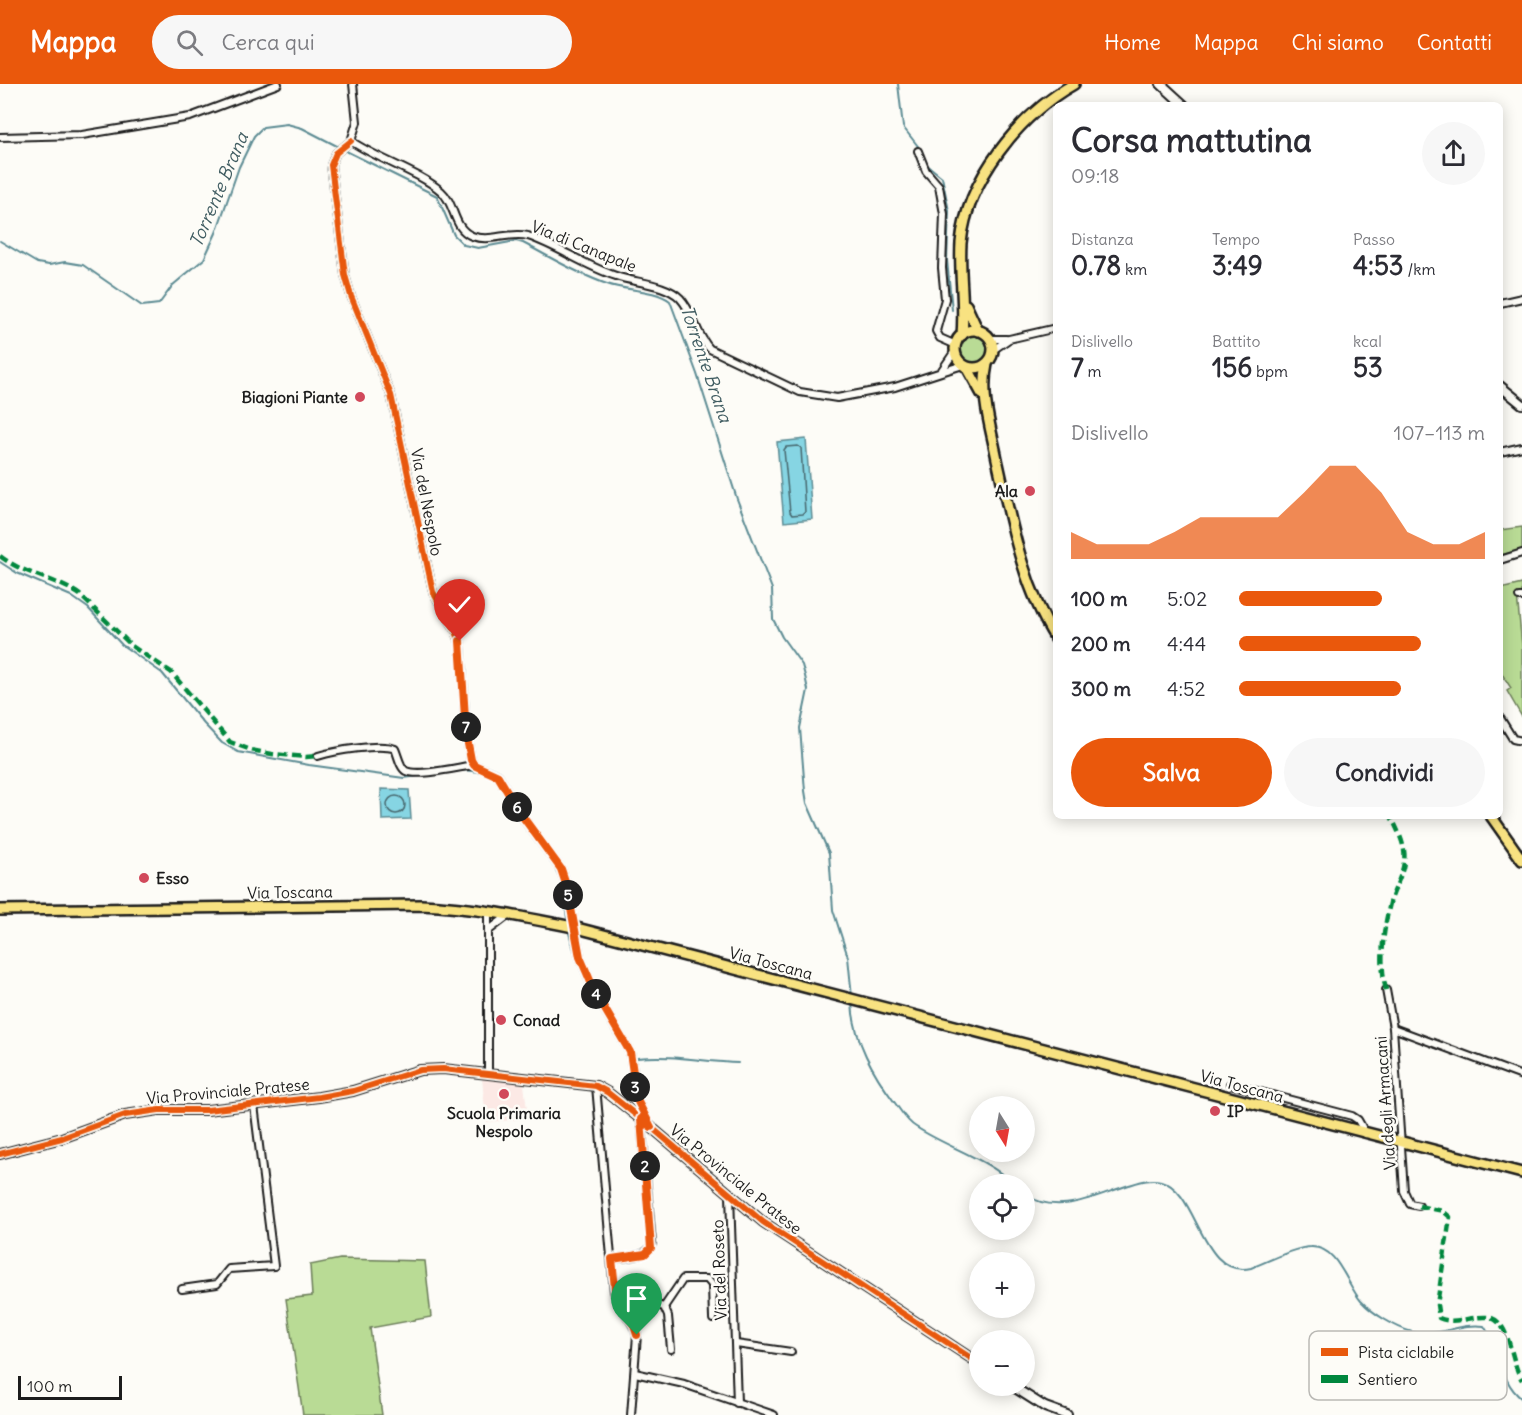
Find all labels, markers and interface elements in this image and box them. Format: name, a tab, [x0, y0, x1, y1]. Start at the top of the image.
search box	[152, 15, 572, 69]
text: Mappa	[30, 24, 116, 60]
icon: search	[173, 26, 206, 59]
text: Cerca qui	[221, 28, 315, 56]
text: Home	[1104, 29, 1161, 56]
text: Mappa	[1194, 29, 1259, 56]
text: Chi siamo	[1292, 29, 1384, 56]
text: Contatti	[1417, 29, 1492, 56]
text: Corsa mattutina	[1071, 119, 1312, 161]
button: share	[1422, 122, 1485, 185]
water label: Torrente Brana	[184, 127, 254, 251]
text: 09:18	[1071, 163, 1120, 188]
street label: Via di Canapale	[528, 216, 640, 276]
text: Distanza	[1071, 229, 1134, 249]
text: Tempo	[1212, 229, 1260, 249]
text: Passo	[1353, 229, 1395, 249]
text: 0.78	[1071, 249, 1121, 282]
text: 3:49	[1212, 249, 1263, 282]
text: 4:53	[1353, 249, 1404, 282]
text: km	[1121, 259, 1147, 279]
text: /km	[1404, 259, 1435, 279]
water label: Torrente Brana	[676, 302, 738, 427]
text: Dislivello	[1071, 331, 1133, 351]
text: Battito	[1212, 331, 1260, 351]
text: kcal	[1353, 331, 1382, 351]
text: 7	[1071, 351, 1084, 384]
text: 156	[1212, 351, 1252, 384]
text: 53	[1353, 351, 1383, 384]
text: m	[1084, 361, 1102, 381]
text: bpm	[1252, 361, 1288, 381]
place label: Biagioni Piante	[241, 387, 348, 408]
marker: Biagioni Piante	[353, 390, 367, 404]
text: Dislivello	[1071, 420, 1148, 445]
text: 107–113 m	[1393, 420, 1485, 445]
street label: Via del Nespolo	[407, 446, 447, 558]
place label: Ala	[995, 481, 1018, 501]
marker: Ala	[1023, 484, 1037, 498]
pin	[434, 579, 485, 641]
text: 100 m	[1071, 586, 1128, 611]
text: 5:02	[1167, 586, 1207, 611]
icon: check	[443, 588, 476, 621]
text: 200 m	[1071, 631, 1131, 656]
text: 4:44	[1167, 631, 1206, 656]
text: 300 m	[1071, 676, 1131, 701]
text: 4:52	[1167, 676, 1206, 701]
pin: 7	[451, 712, 481, 742]
text: 7	[462, 717, 470, 737]
button: Salva	[1071, 738, 1272, 807]
button: Condividi	[1284, 738, 1485, 807]
pin: 6	[502, 792, 532, 822]
text: 6	[512, 797, 522, 817]
place label: Esso	[156, 868, 189, 888]
marker: Esso	[137, 871, 151, 885]
pin: 5	[553, 880, 583, 910]
street label: Via Toscana	[247, 881, 333, 903]
text: 5	[563, 885, 573, 905]
street label: Via Toscana	[727, 942, 815, 984]
pin: 4	[581, 979, 611, 1009]
text: 4	[591, 984, 601, 1004]
place label: Conad	[513, 1010, 561, 1030]
marker: Conad	[494, 1013, 508, 1027]
street label: Via degli Armacani	[1370, 1035, 1400, 1171]
street label: Via Toscana	[1198, 1065, 1286, 1107]
pin: 3	[620, 1072, 650, 1102]
street label: Via Provinciale Pratese	[146, 1074, 310, 1108]
text: 3	[630, 1077, 640, 1097]
marker: Scuola Primaria Nespolo	[497, 1087, 511, 1101]
north arrow	[969, 1096, 1035, 1162]
map controls	[969, 1096, 1035, 1396]
place label: IP	[1227, 1101, 1244, 1121]
place label: Scuola Primaria Nespolo	[447, 1103, 561, 1142]
marker: IP	[1208, 1104, 1222, 1118]
street label: Via Provinciale Pratese	[666, 1120, 806, 1238]
pin: 2	[630, 1151, 660, 1181]
text: 2	[641, 1156, 649, 1176]
button: locate	[969, 1174, 1035, 1240]
street label: Via del Roseto	[707, 1219, 731, 1321]
button: +	[969, 1252, 1035, 1318]
pin	[611, 1273, 662, 1335]
icon: arrive	[620, 1282, 653, 1315]
button: −	[969, 1330, 1035, 1396]
legend	[1309, 1331, 1507, 1400]
text: Pista ciclabile	[1358, 1342, 1454, 1362]
text: Sentiero	[1358, 1369, 1418, 1389]
scale bar	[18, 1373, 122, 1400]
text: 100 m	[27, 1376, 72, 1396]

